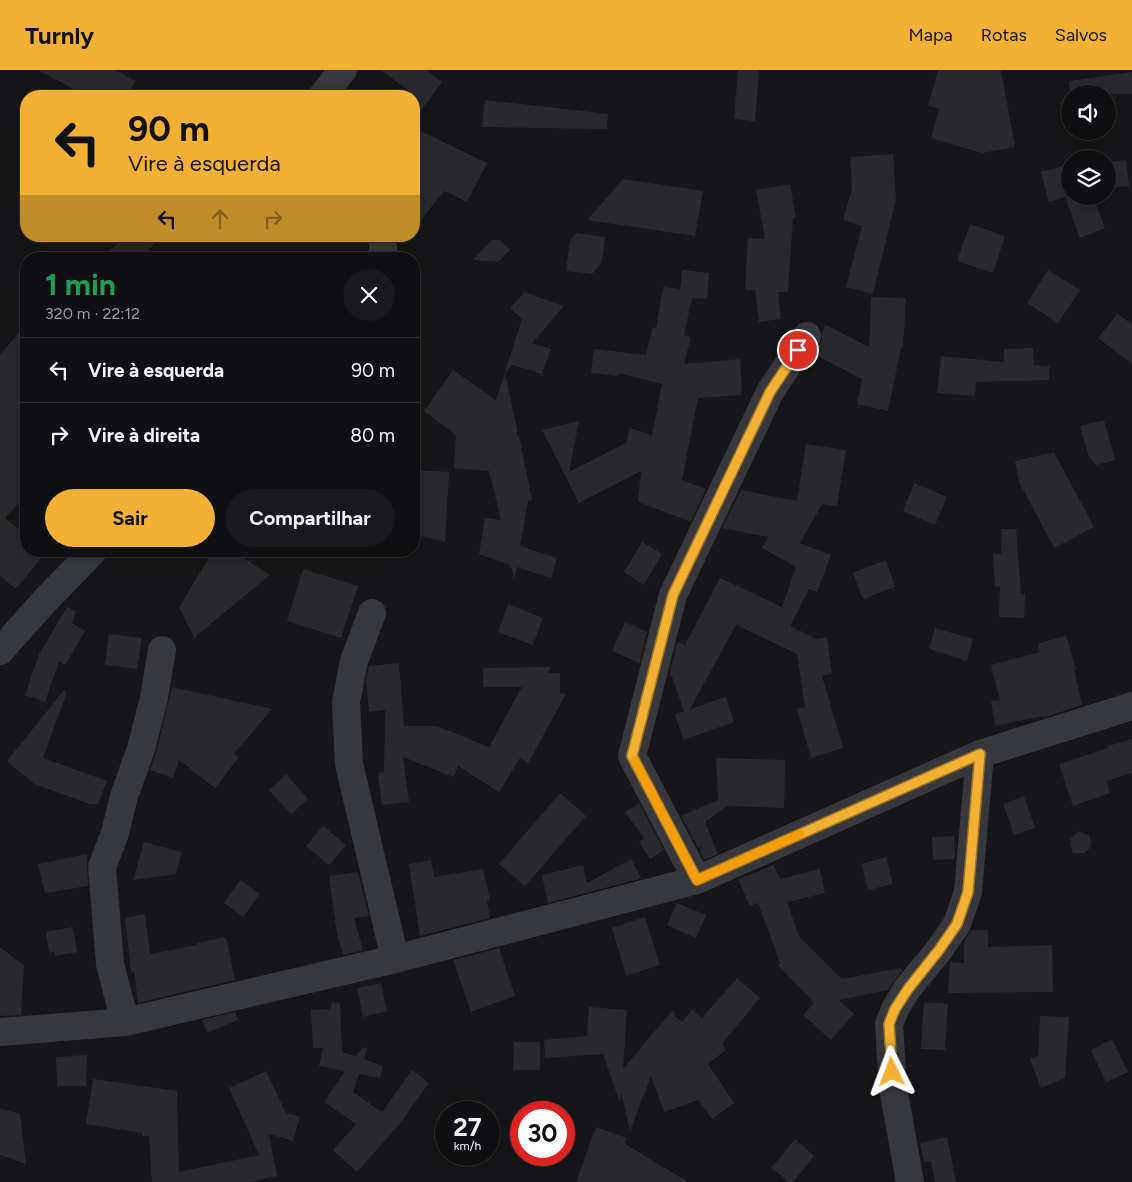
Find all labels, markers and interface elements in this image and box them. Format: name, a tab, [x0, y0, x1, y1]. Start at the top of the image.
text: Turnly	[25, 21, 94, 50]
text: Mapa	[909, 24, 953, 46]
text: Rotas	[981, 24, 1027, 46]
text: Salvos	[1055, 24, 1107, 46]
map controls	[1061, 85, 1116, 205]
button: sound	[1061, 85, 1116, 140]
text: 90 m	[128, 108, 210, 150]
icon: left	[45, 110, 110, 175]
text: Vire à esquerda	[128, 150, 281, 177]
button: layers	[1061, 150, 1116, 205]
icon: left	[153, 205, 181, 233]
icon: ahead	[206, 205, 234, 233]
icon: right	[259, 205, 287, 233]
text: 1 min	[45, 266, 116, 303]
button: close	[343, 269, 395, 321]
text: 320 m · 22:12	[45, 304, 140, 323]
pin	[777, 329, 819, 371]
icon: arrive	[784, 336, 812, 364]
icon: left	[45, 356, 73, 384]
text: Vire à esquerda	[88, 359, 224, 382]
text: 90 m	[351, 359, 395, 382]
icon: right	[45, 421, 73, 449]
text: Vire à direita	[88, 424, 200, 447]
text: 80 m	[350, 424, 395, 447]
button: Sair	[45, 489, 215, 547]
button: Compartilhar	[225, 489, 395, 547]
position arrow	[865, 1045, 917, 1097]
speed limit sign: 30	[510, 1101, 575, 1166]
text: 27	[453, 1112, 482, 1142]
text: km/h	[454, 1139, 481, 1153]

